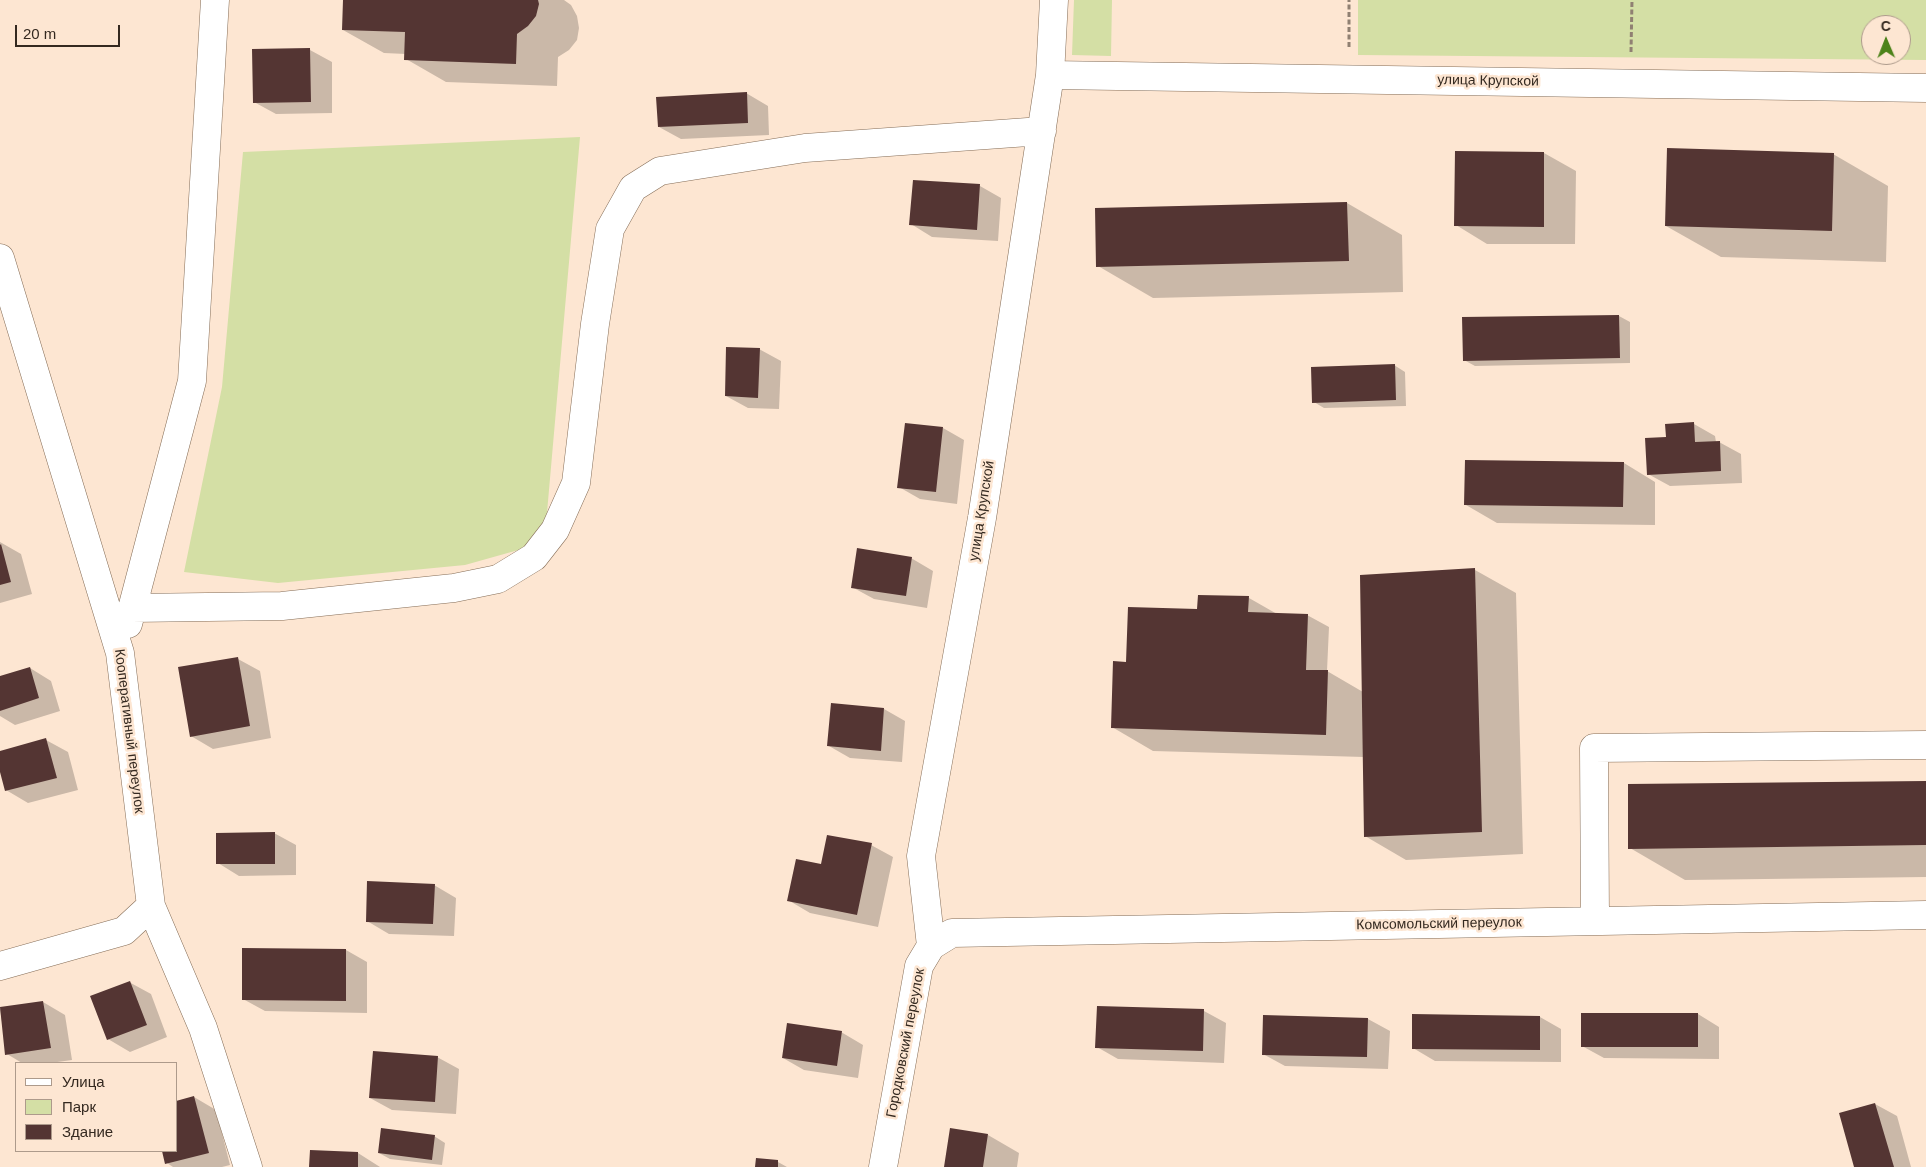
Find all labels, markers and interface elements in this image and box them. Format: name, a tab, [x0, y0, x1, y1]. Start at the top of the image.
scale bar	[18, 15, 122, 47]
north arrow	[1861, 15, 1911, 65]
text: С	[1881, 18, 1891, 34]
text: 20 m	[23, 25, 56, 42]
street label: улица Крупской	[1437, 72, 1539, 90]
street label: улица Крупской	[966, 459, 998, 563]
street label: Кооперативный переулок	[111, 648, 147, 814]
street label: Комсомольский переулок	[1356, 914, 1522, 934]
street label: Городковский переулок	[883, 967, 929, 1119]
legend	[15, 1062, 178, 1152]
text: Улица	[62, 1073, 105, 1090]
text: Парк	[62, 1098, 96, 1115]
text: Здание	[62, 1123, 113, 1140]

